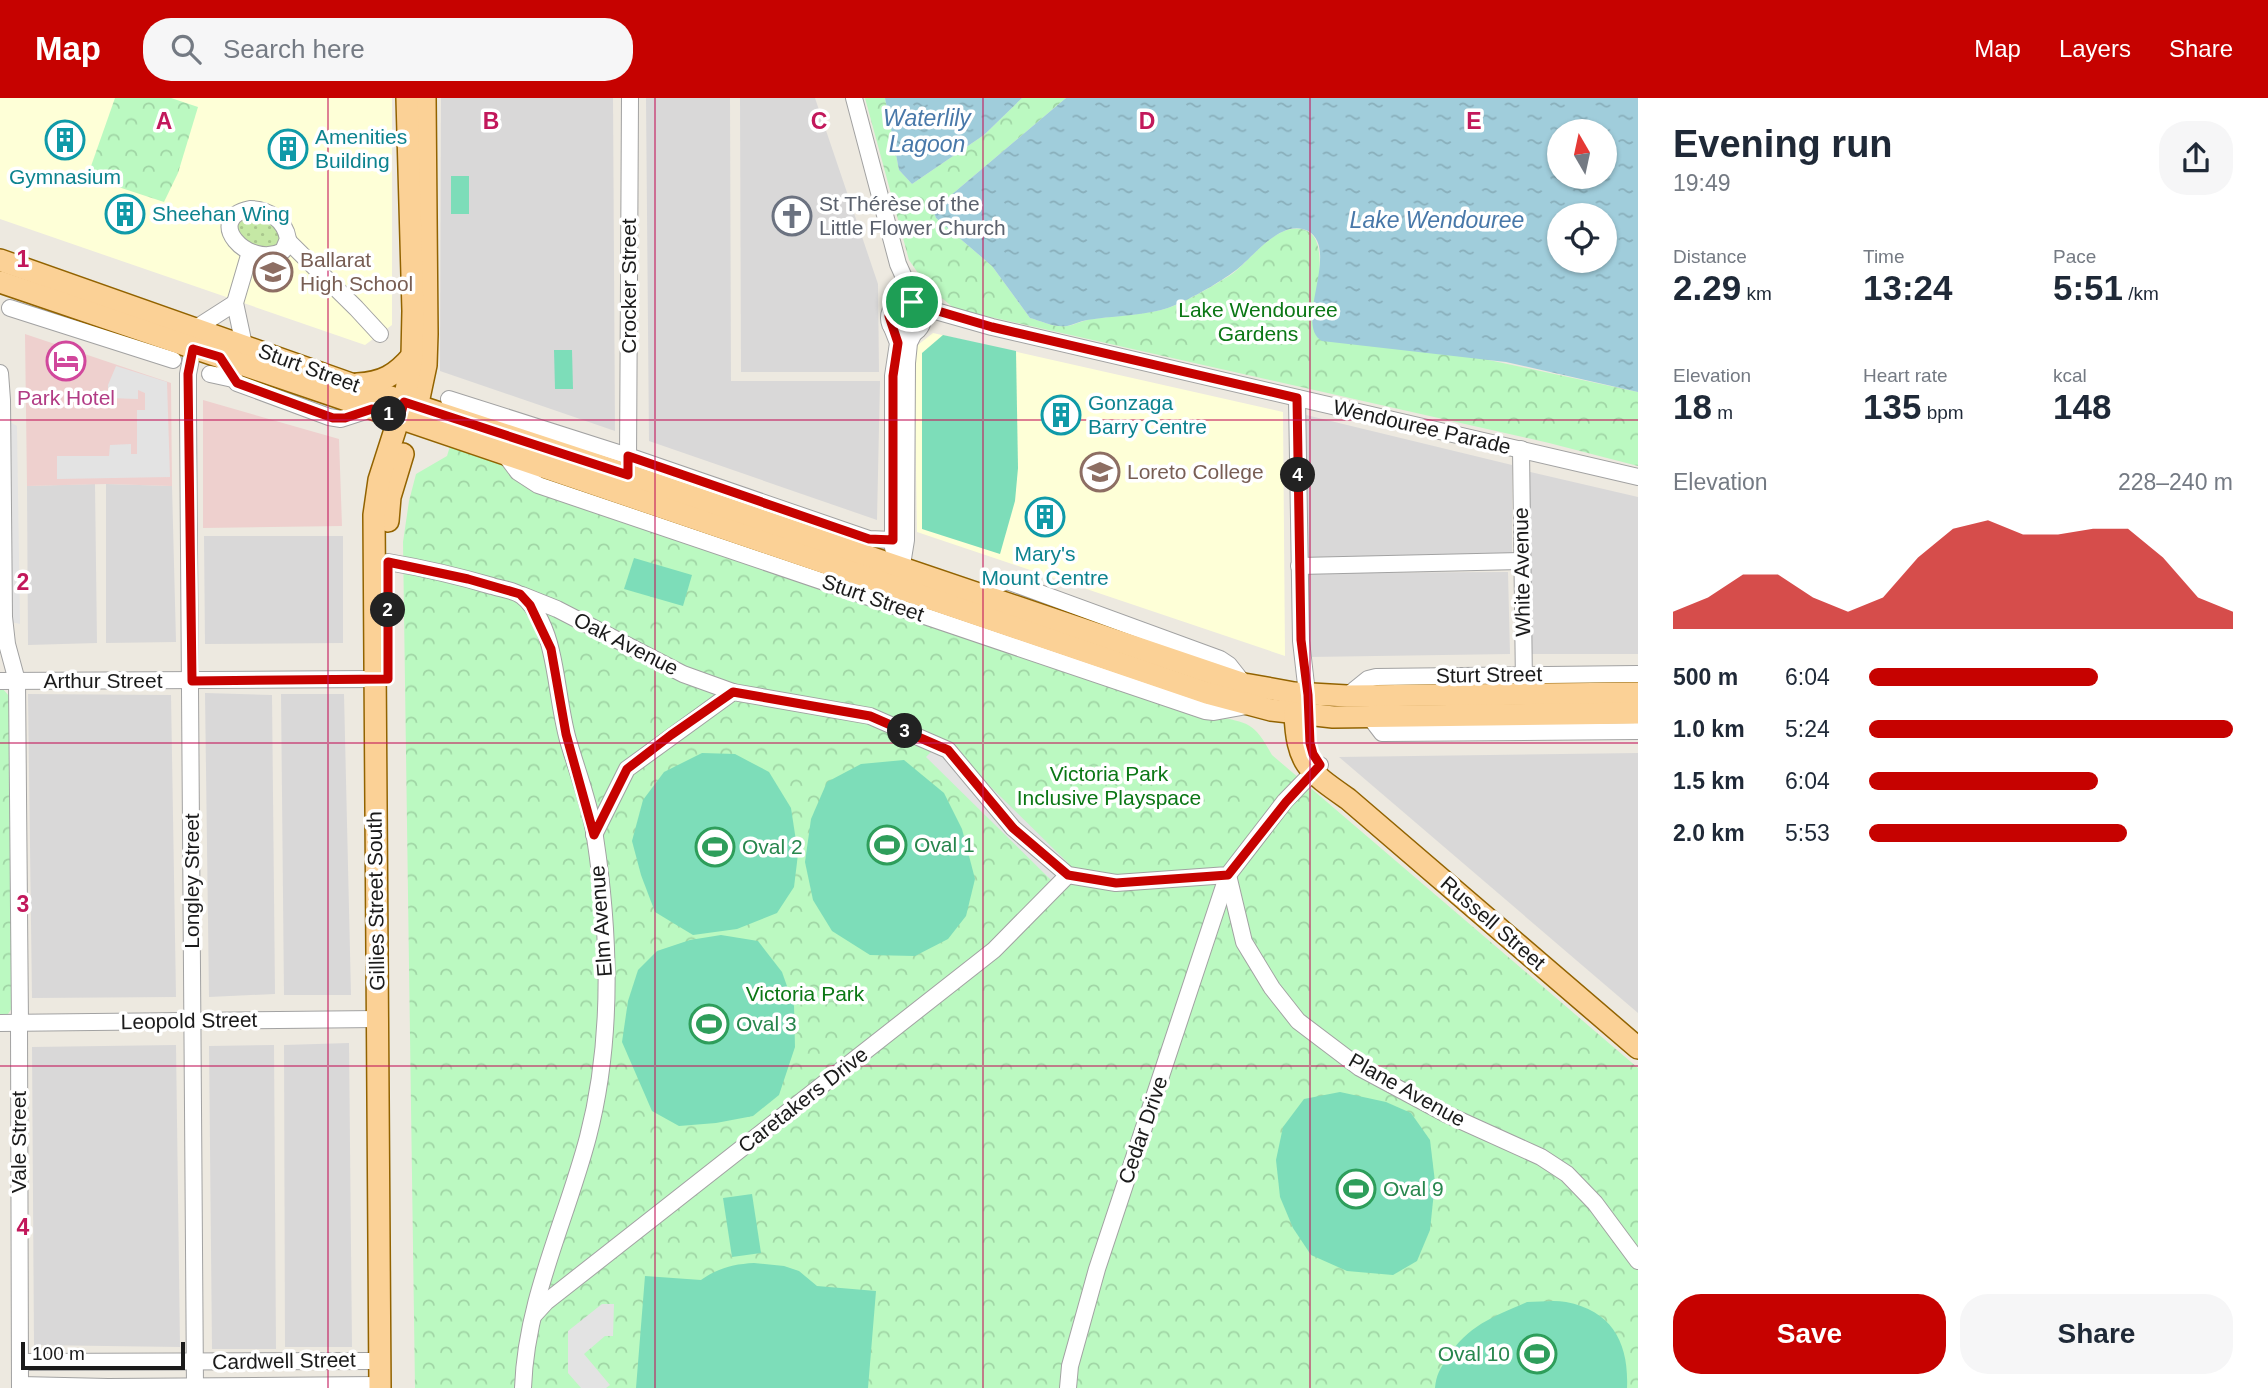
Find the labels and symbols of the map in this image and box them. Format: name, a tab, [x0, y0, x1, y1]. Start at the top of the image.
water label: Waterlily Lagoon	[883, 105, 972, 157]
text: A	[156, 108, 172, 134]
text: B	[483, 108, 499, 134]
text: C	[811, 108, 827, 134]
text: D	[1139, 108, 1155, 134]
text: E	[1466, 108, 1482, 134]
building icon: Gymnasium	[44, 119, 86, 161]
north arrow	[1547, 119, 1617, 189]
place label: Amenities Building	[315, 125, 407, 172]
building icon: Amenities Building	[267, 128, 309, 170]
place label: Gymnasium	[9, 165, 121, 188]
place label: St Thérèse of the Little Flower Church	[819, 192, 1006, 239]
building icon: Sheehan Wing	[104, 193, 146, 235]
church icon: St Thérèse of the Little Flower Church	[771, 195, 813, 237]
place label: Sheehan Wing	[152, 202, 290, 225]
water label: Lake Wendouree	[1350, 207, 1524, 233]
street label: Crocker Street	[617, 218, 640, 354]
text: 1	[17, 246, 30, 272]
place label: Ballarat High School	[300, 248, 413, 295]
school or university icon: Ballarat High School	[252, 251, 294, 293]
pin	[882, 272, 942, 332]
park label: Lake Wendouree Gardens	[1178, 298, 1338, 345]
street label: Sturt Street	[255, 339, 363, 397]
hotel icon: Park Hotel	[45, 340, 87, 382]
place label: Park Hotel	[17, 386, 115, 409]
place label: Gonzaga Barry Centre	[1088, 391, 1207, 438]
building icon: Gonzaga Barry Centre	[1040, 394, 1082, 436]
street label: Wendouree Parade	[1331, 395, 1513, 458]
pin: 1	[372, 396, 406, 432]
school or university icon: Loreto College	[1079, 451, 1121, 493]
pin: 4	[1280, 458, 1316, 492]
place label: Loreto College	[1127, 460, 1264, 483]
building icon: Mary's Mount Centre	[1024, 496, 1066, 538]
street label: White Avenue	[1509, 507, 1534, 637]
place label: Mary's Mount Centre	[981, 542, 1109, 589]
text: 2	[17, 569, 29, 595]
street label: Sturt Street	[819, 569, 927, 626]
pin: 2	[370, 592, 406, 628]
street label: Oak Avenue	[570, 607, 682, 680]
street label: Sturt Street	[1436, 662, 1542, 687]
street label: Arthur Street	[43, 669, 163, 692]
pin: 3	[888, 714, 922, 748]
park label: Victoria Park Inclusive Playspace	[1017, 762, 1201, 809]
street label: Gillies Street South	[362, 811, 389, 991]
street label: Longley Street	[180, 813, 203, 949]
sports icon: Oval 1	[866, 824, 908, 866]
sports icon: Oval 2	[694, 826, 736, 868]
place label: Oval 1	[914, 833, 975, 856]
place label: Oval 2	[742, 835, 803, 858]
street label: Elm Avenue	[585, 865, 616, 978]
street label: Russell Street	[1436, 871, 1550, 974]
text: 3	[17, 891, 29, 917]
park label: Victoria Park	[746, 982, 865, 1005]
sports icon: Oval 3	[688, 1003, 730, 1045]
street label: Leopold Street	[120, 1008, 258, 1033]
place label: Oval 3	[736, 1012, 797, 1035]
street label: Caretakers Drive	[734, 1042, 872, 1157]
street label: Plane Avenue	[1345, 1048, 1469, 1131]
street label: Cedar Drive	[1113, 1073, 1172, 1187]
street label: Vale Street	[7, 1091, 30, 1193]
sports icon: Oval 9	[1335, 1168, 1377, 1210]
place label: Oval 9	[1383, 1177, 1444, 1200]
text: 4	[17, 1214, 30, 1240]
sports icon: Oval 10	[1516, 1333, 1558, 1375]
scale bar	[21, 1339, 186, 1371]
place label: Oval 10	[1438, 1342, 1510, 1365]
street label: Cardwell Street	[212, 1348, 356, 1373]

